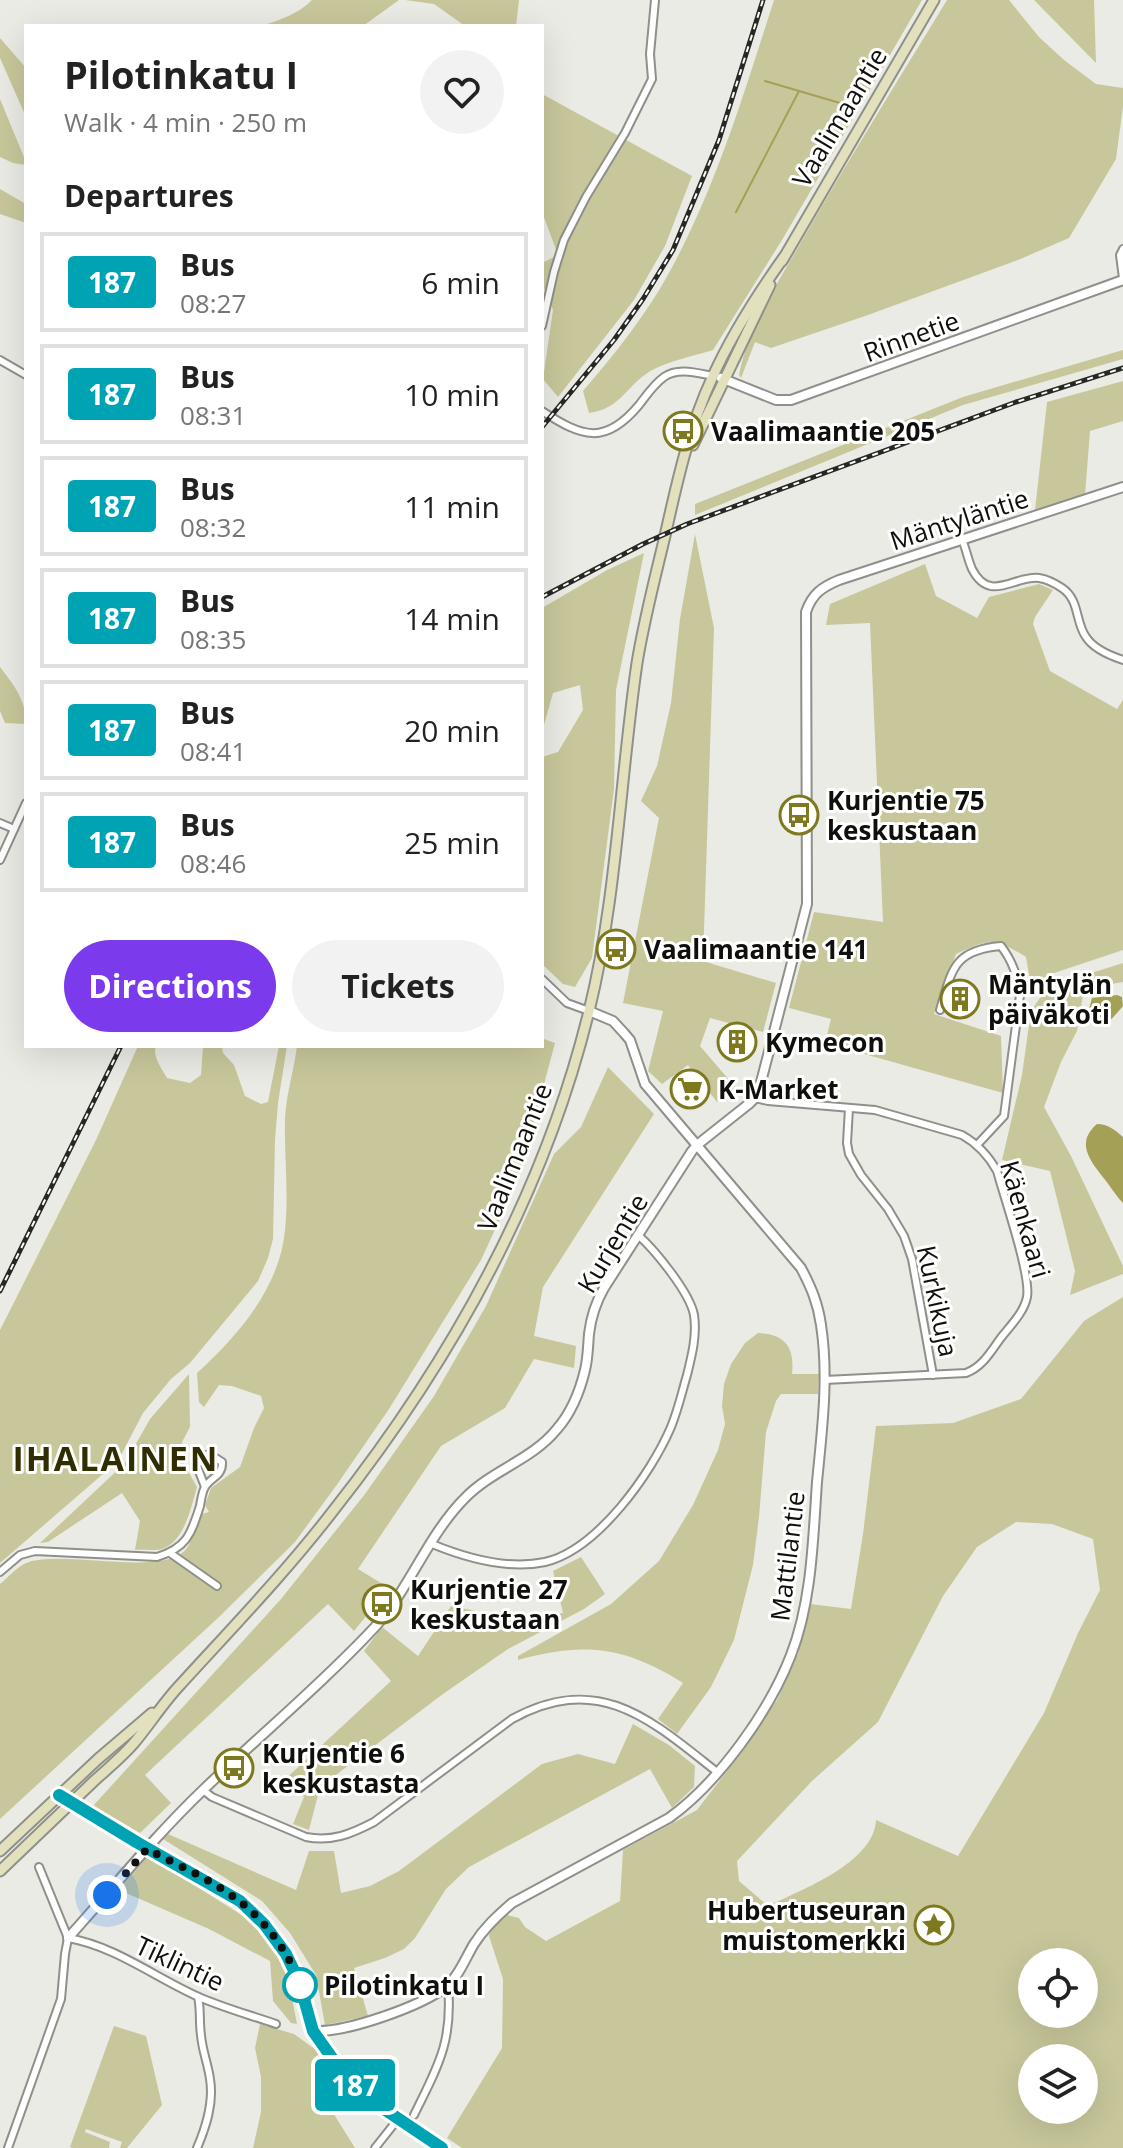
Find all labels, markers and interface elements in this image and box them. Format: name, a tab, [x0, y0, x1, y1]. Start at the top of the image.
street label: Vaalimaantie	[783, 40, 895, 194]
text: Pilotinkatu I	[64, 48, 298, 100]
button: heart	[420, 50, 504, 134]
text: Walk · 4 min · 250 m	[64, 104, 307, 140]
text: Departures	[64, 175, 234, 216]
text: Bus	[180, 244, 235, 285]
text: 6 min	[421, 262, 500, 303]
text: 187	[88, 263, 136, 301]
text: 08:27	[180, 285, 246, 321]
street label: Rinnetie	[858, 302, 964, 370]
text: Bus	[180, 356, 235, 397]
text: 10 min	[404, 374, 500, 415]
text: 187	[88, 375, 136, 413]
text: 08:31	[180, 397, 246, 433]
bus stop icon: Vaalimaantie 205	[662, 410, 704, 452]
place label: Vaalimaantie 205	[711, 413, 935, 449]
text: Bus	[180, 468, 235, 509]
street label: Mäntyläntie	[885, 480, 1033, 558]
text: 11 min	[404, 486, 500, 527]
text: 187	[88, 487, 136, 525]
text: 08:32	[180, 509, 246, 545]
text: Bus	[180, 580, 235, 621]
text: 14 min	[404, 598, 500, 639]
text: 187	[88, 599, 136, 637]
text: 08:35	[180, 621, 246, 657]
text: Bus	[180, 692, 235, 733]
text: 20 min	[404, 710, 500, 751]
text: 187	[88, 711, 136, 749]
text: 08:41	[180, 733, 246, 769]
place label: Kurjentie 75 keskustaan	[827, 782, 985, 848]
bus stop icon: Kurjentie 75 keskustaan	[778, 794, 820, 836]
text: Bus	[180, 804, 235, 845]
text: 25 min	[404, 822, 500, 863]
text: 187	[88, 823, 136, 861]
text: 08:46	[180, 845, 246, 881]
bus stop icon: Vaalimaantie 141	[595, 928, 637, 970]
place label: Vaalimaantie 141	[644, 931, 868, 967]
button: Directions	[64, 940, 276, 1032]
button: Tickets	[292, 940, 504, 1032]
place label: Mäntylän päiväkoti	[988, 966, 1112, 1032]
building icon: Mäntylän päiväkoti	[939, 978, 981, 1020]
building icon: Kymecon	[716, 1021, 758, 1063]
place label: Kymecon	[765, 1024, 885, 1060]
supermarket icon: K-Market	[669, 1068, 711, 1110]
place label: K-Market	[718, 1071, 838, 1107]
street label: Vaalimaantie	[468, 1078, 560, 1236]
street label: Käenkaari	[992, 1156, 1060, 1282]
street label: Kurjentie	[568, 1187, 656, 1299]
street label: Kurkikuja	[909, 1242, 967, 1360]
district label: IHALAINEN	[13, 1435, 219, 1481]
street label: Mattilantie	[761, 1489, 813, 1623]
place label: Kurjentie 27 keskustaan	[410, 1571, 568, 1637]
bus stop icon: Kurjentie 27 keskustaan	[361, 1583, 403, 1625]
place label: Kurjentie 6 keskustasta	[262, 1735, 419, 1801]
bus stop icon: Kurjentie 6 keskustasta	[213, 1747, 255, 1789]
your location	[87, 1875, 127, 1915]
place label: Hubertuseuran muistomerkki	[707, 1892, 906, 1958]
place icon: Hubertuseuran muistomerkki	[913, 1904, 955, 1946]
street label: Tiklintie	[130, 1927, 230, 1999]
map controls	[1018, 1948, 1098, 2124]
button: locate	[1018, 1948, 1098, 2028]
place label: Pilotinkatu I	[324, 1967, 484, 2003]
marker: Pilotinkatu I	[283, 1968, 317, 2002]
button: layers	[1018, 2044, 1098, 2124]
line badge: 187	[309, 2059, 401, 2111]
text: 187	[331, 2066, 379, 2104]

